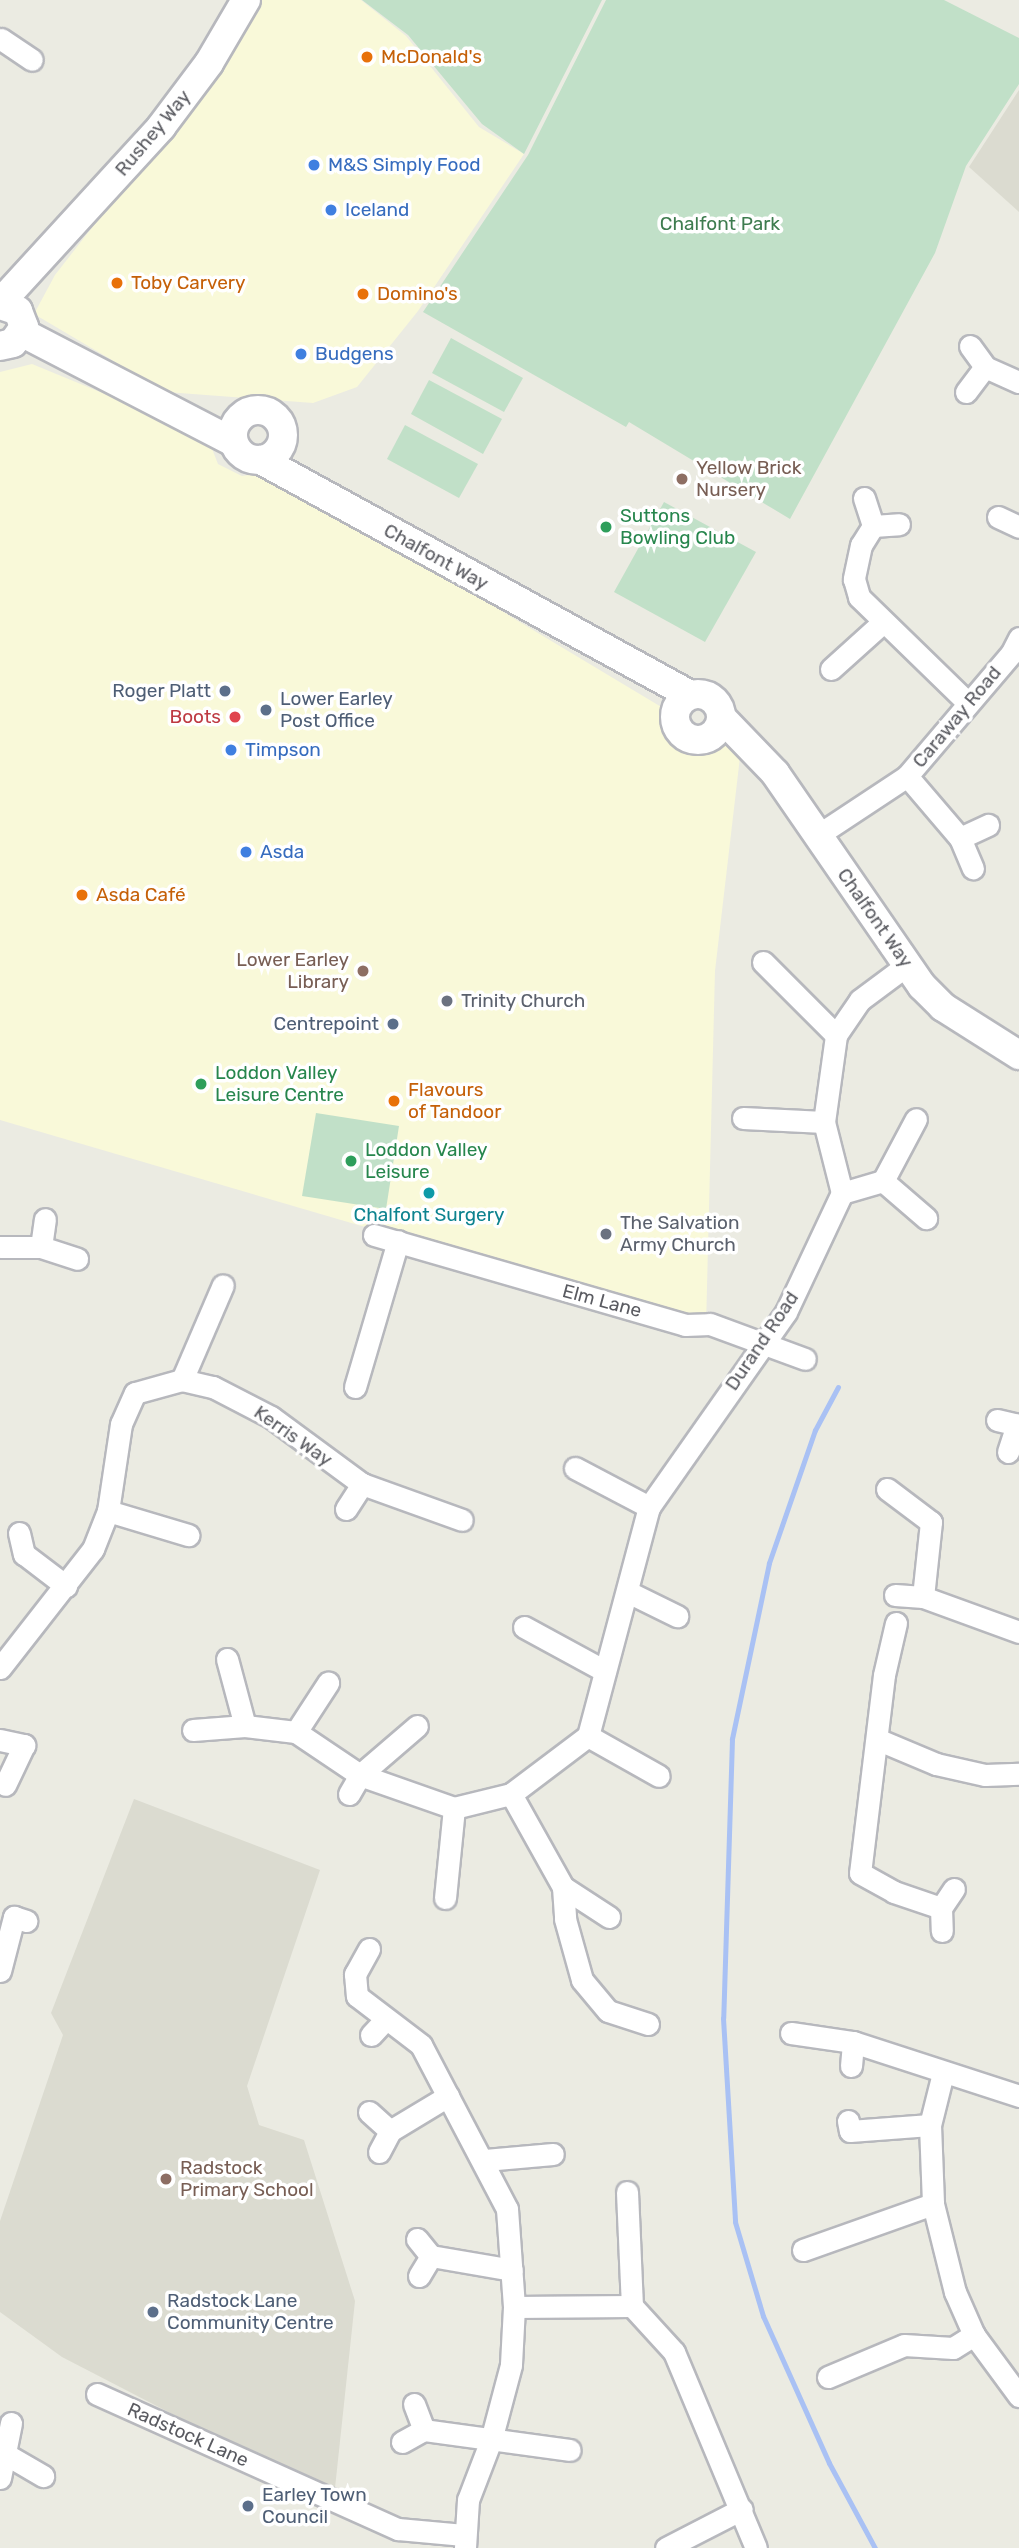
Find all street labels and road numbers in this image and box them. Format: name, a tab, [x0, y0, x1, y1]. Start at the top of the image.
street label: Rushey Way	[110, 85, 196, 181]
street label: Chalfont Way	[380, 519, 492, 595]
street label: Caraway Road	[908, 661, 1006, 773]
street label: Chalfont Way	[832, 864, 918, 972]
street label: Elm Lane	[560, 1280, 644, 1322]
street label: Durand Road	[721, 1287, 803, 1395]
street label: Kerris Way	[249, 1401, 337, 1471]
street label: Radstock Lane	[124, 2398, 252, 2472]

